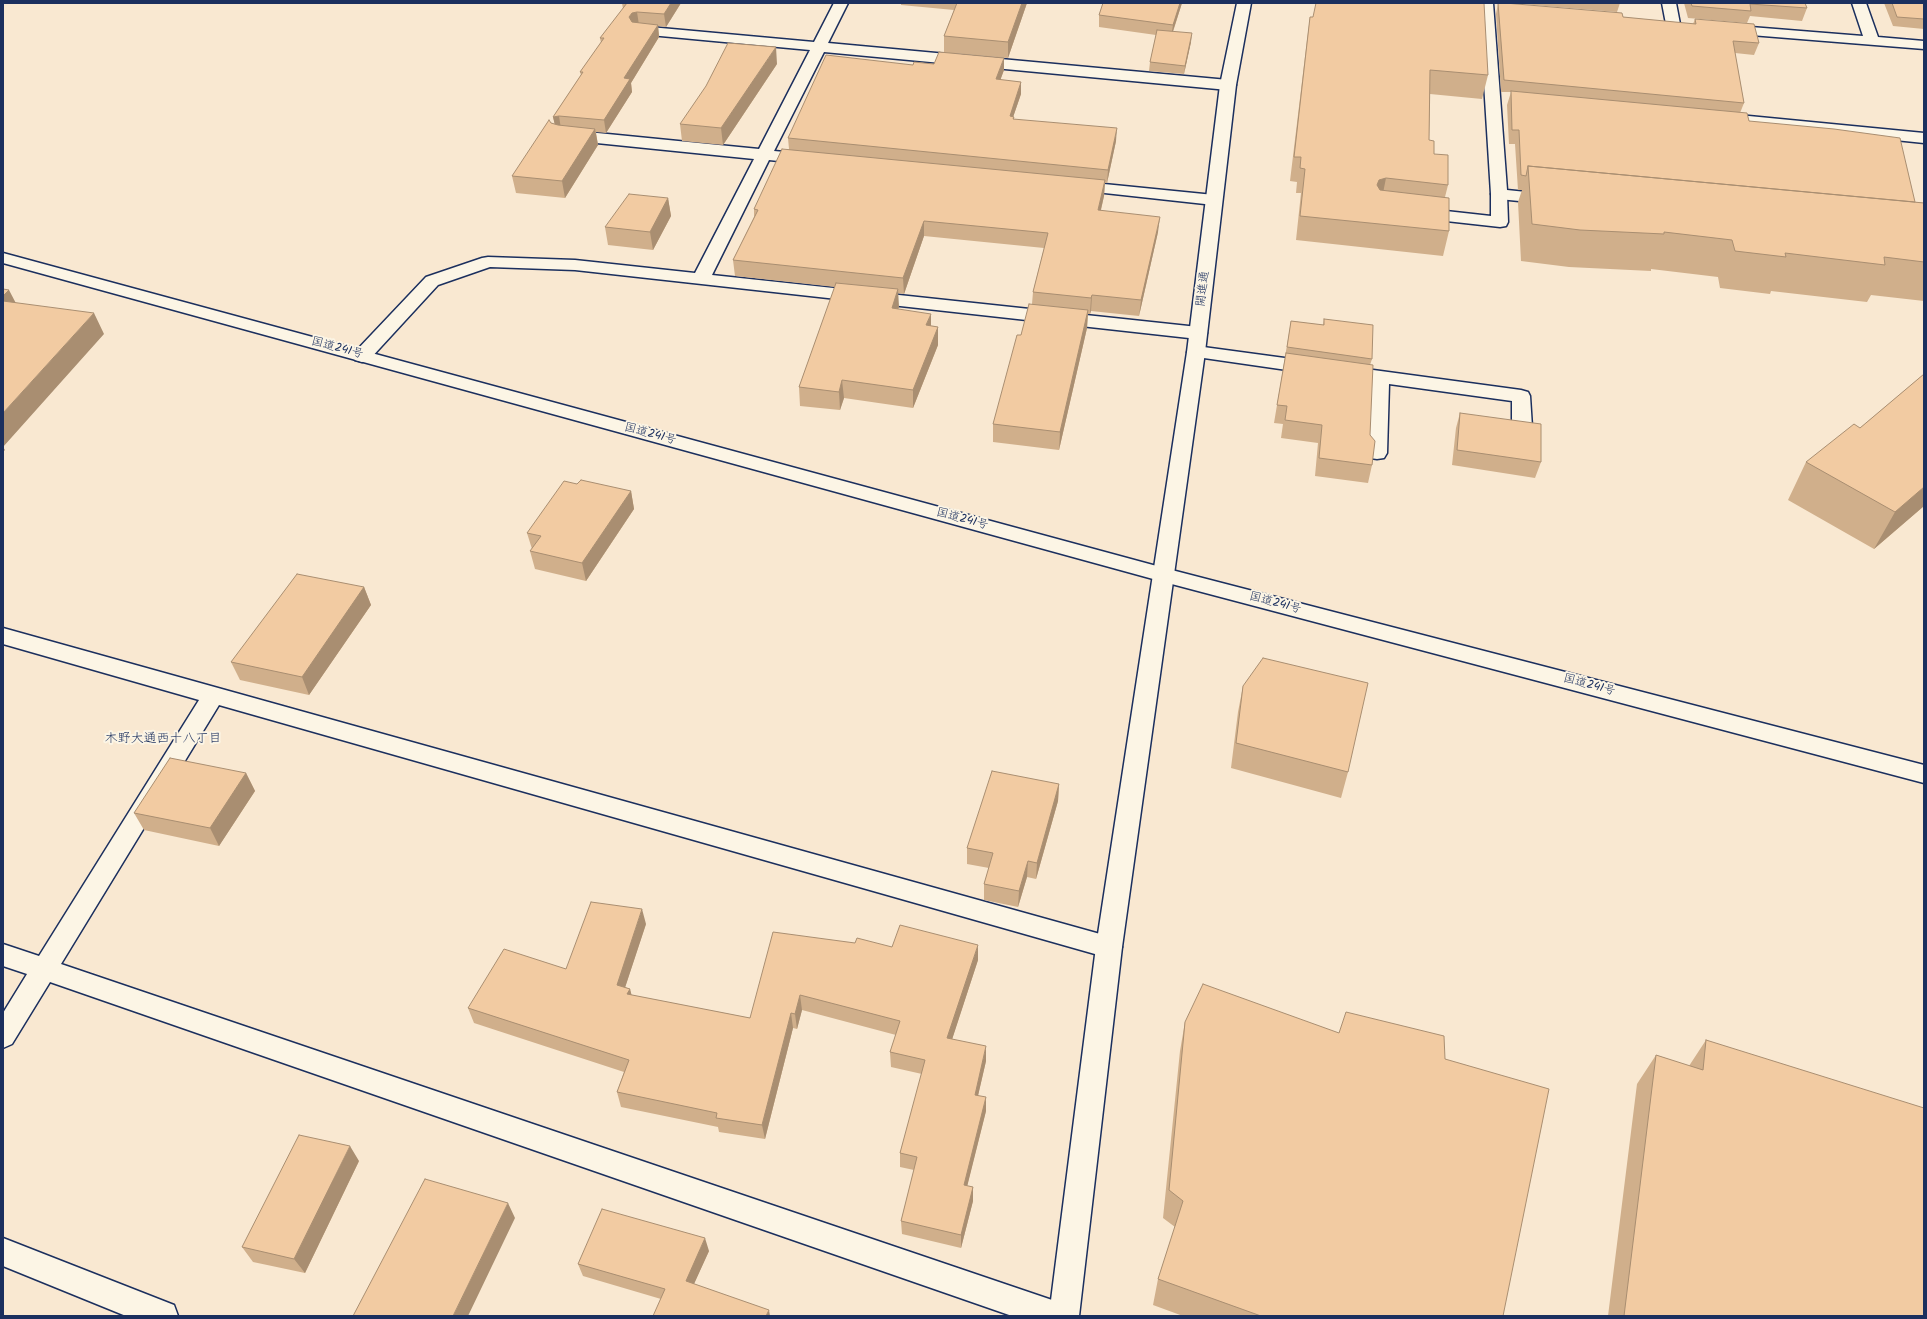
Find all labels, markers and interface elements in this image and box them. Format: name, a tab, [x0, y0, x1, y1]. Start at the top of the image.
street label: 開進通	[1195, 270, 1213, 308]
street label: 国道241号	[309, 335, 365, 363]
street label: 国道241号	[622, 421, 678, 449]
street label: 国道241号	[934, 506, 990, 534]
street label: 国道241号	[1247, 590, 1303, 618]
street label: 国道241号	[1561, 672, 1617, 700]
district label: 木野大通西十八丁目	[105, 732, 221, 748]

